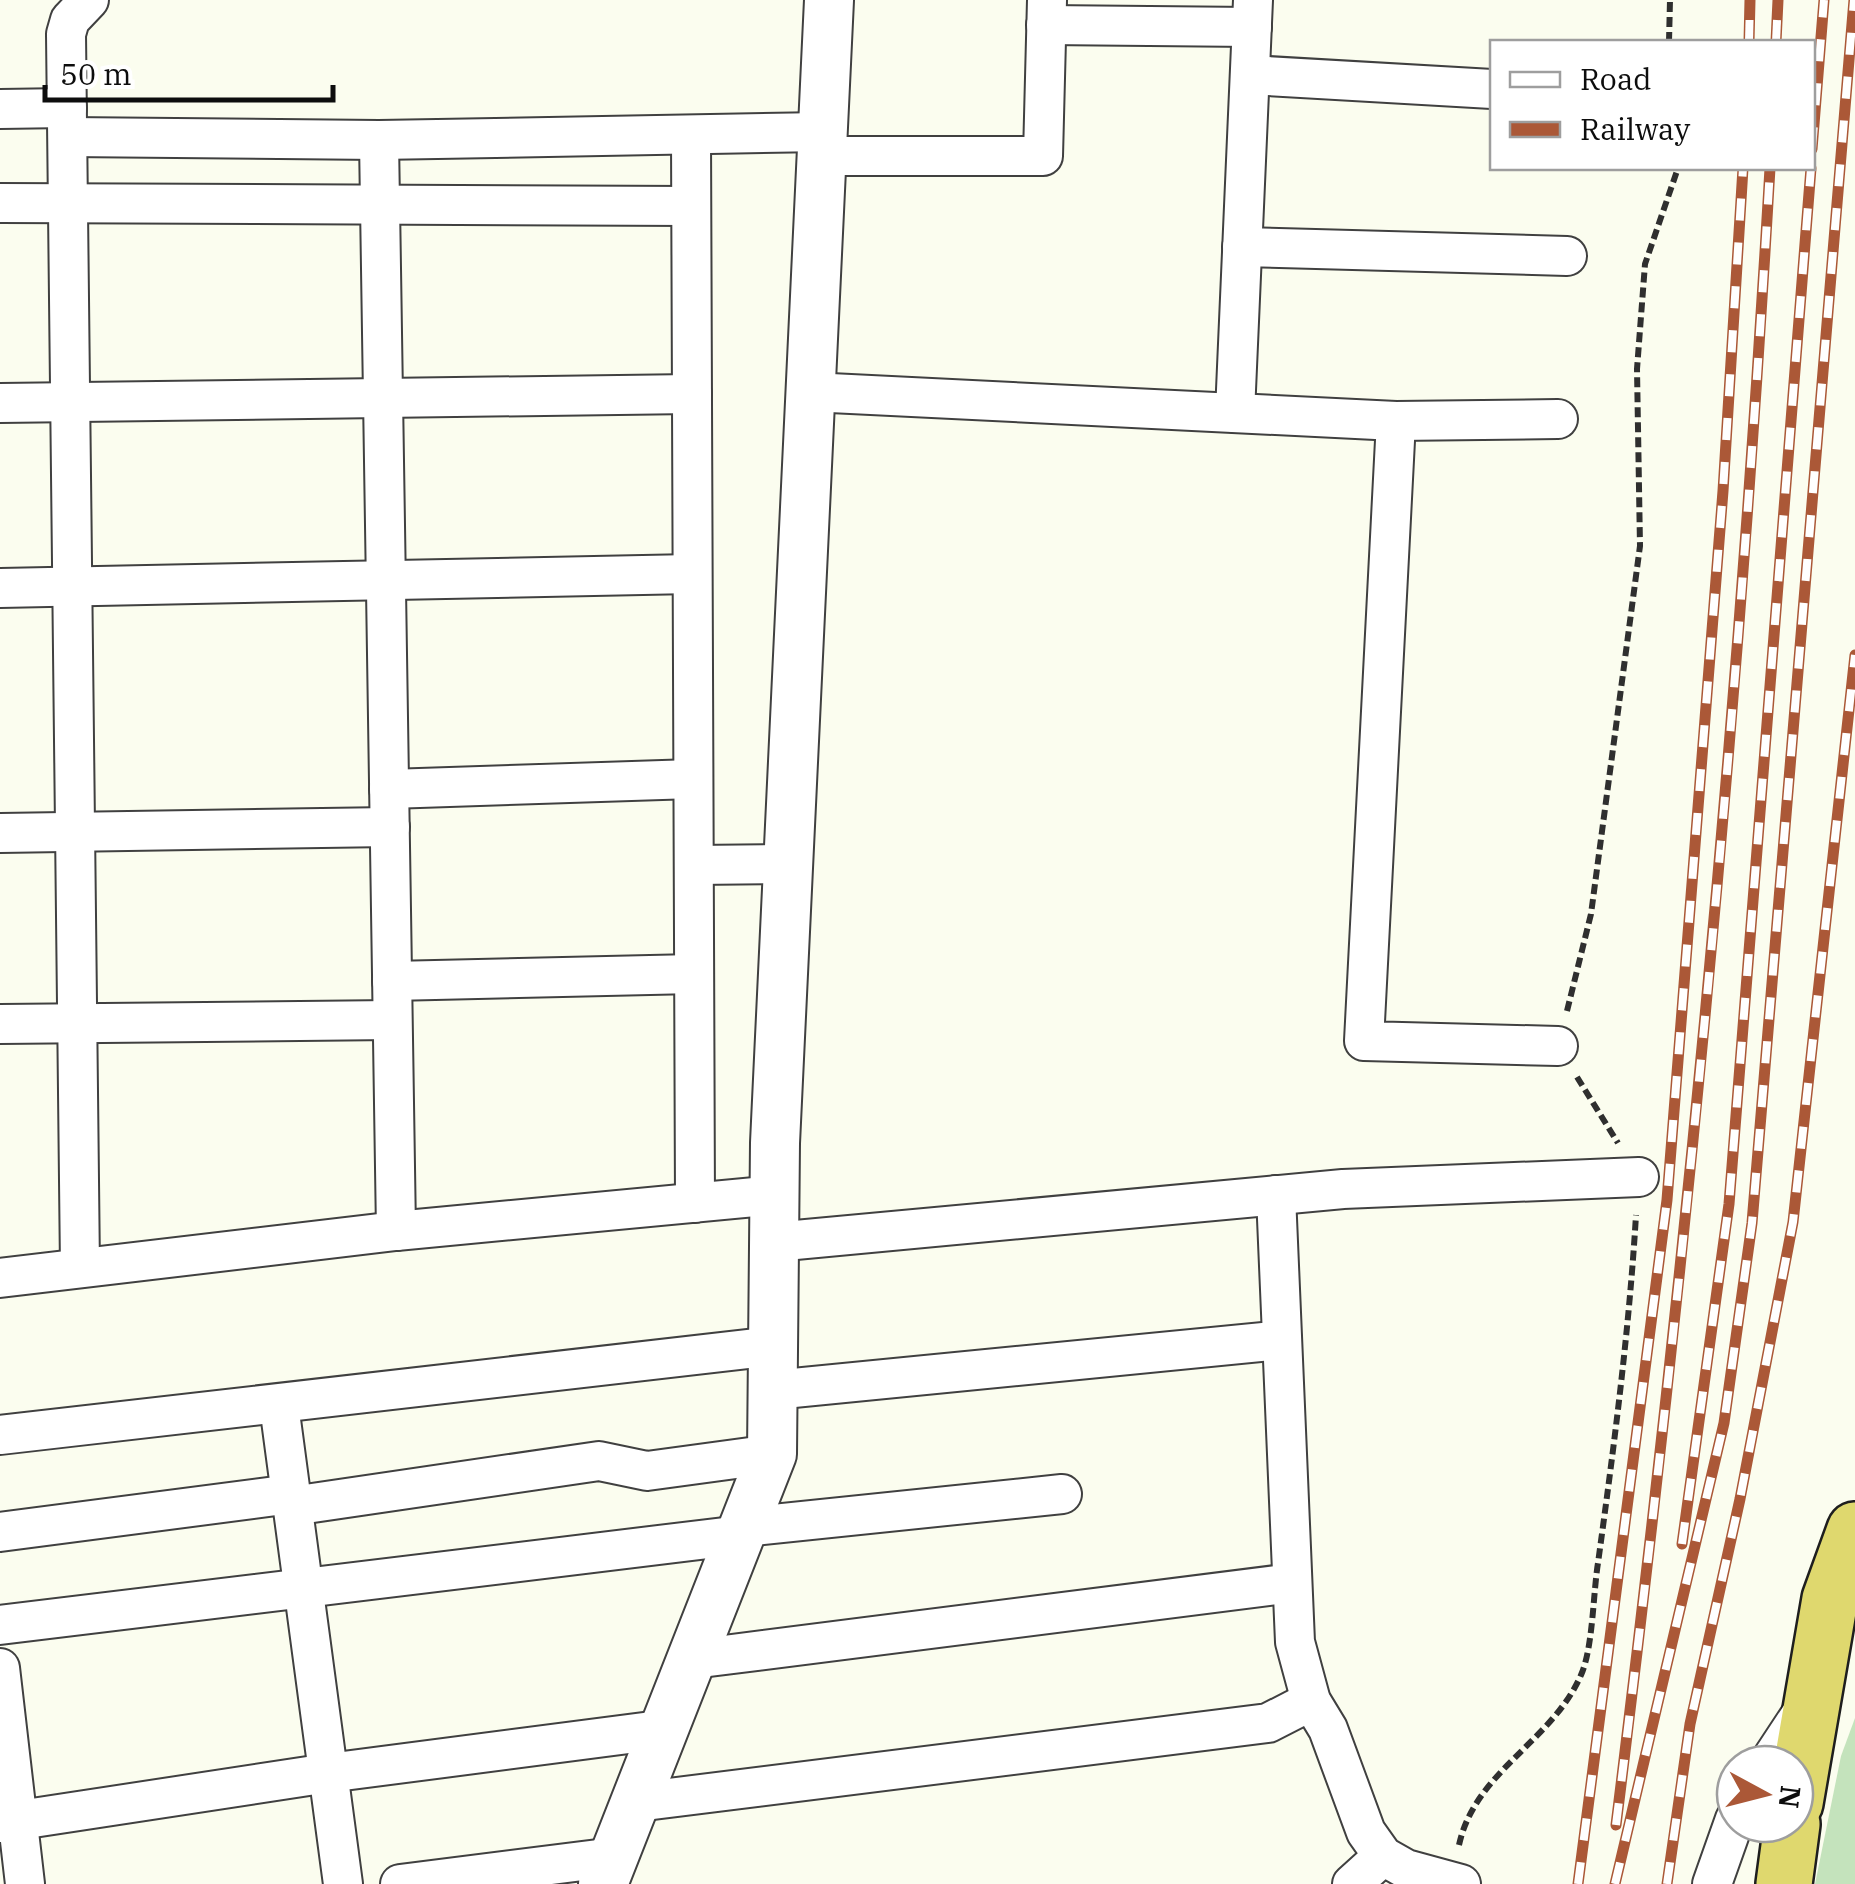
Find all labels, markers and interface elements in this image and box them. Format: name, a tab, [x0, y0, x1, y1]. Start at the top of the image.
scale bar	[45, 40, 332, 102]
legend	[1490, 40, 1815, 170]
text: 50 m	[60, 54, 132, 93]
text: Road	[1580, 59, 1652, 98]
text: Railway	[1580, 109, 1690, 148]
north arrow	[1715, 1744, 1815, 1844]
text: N	[1771, 1784, 1810, 1810]

